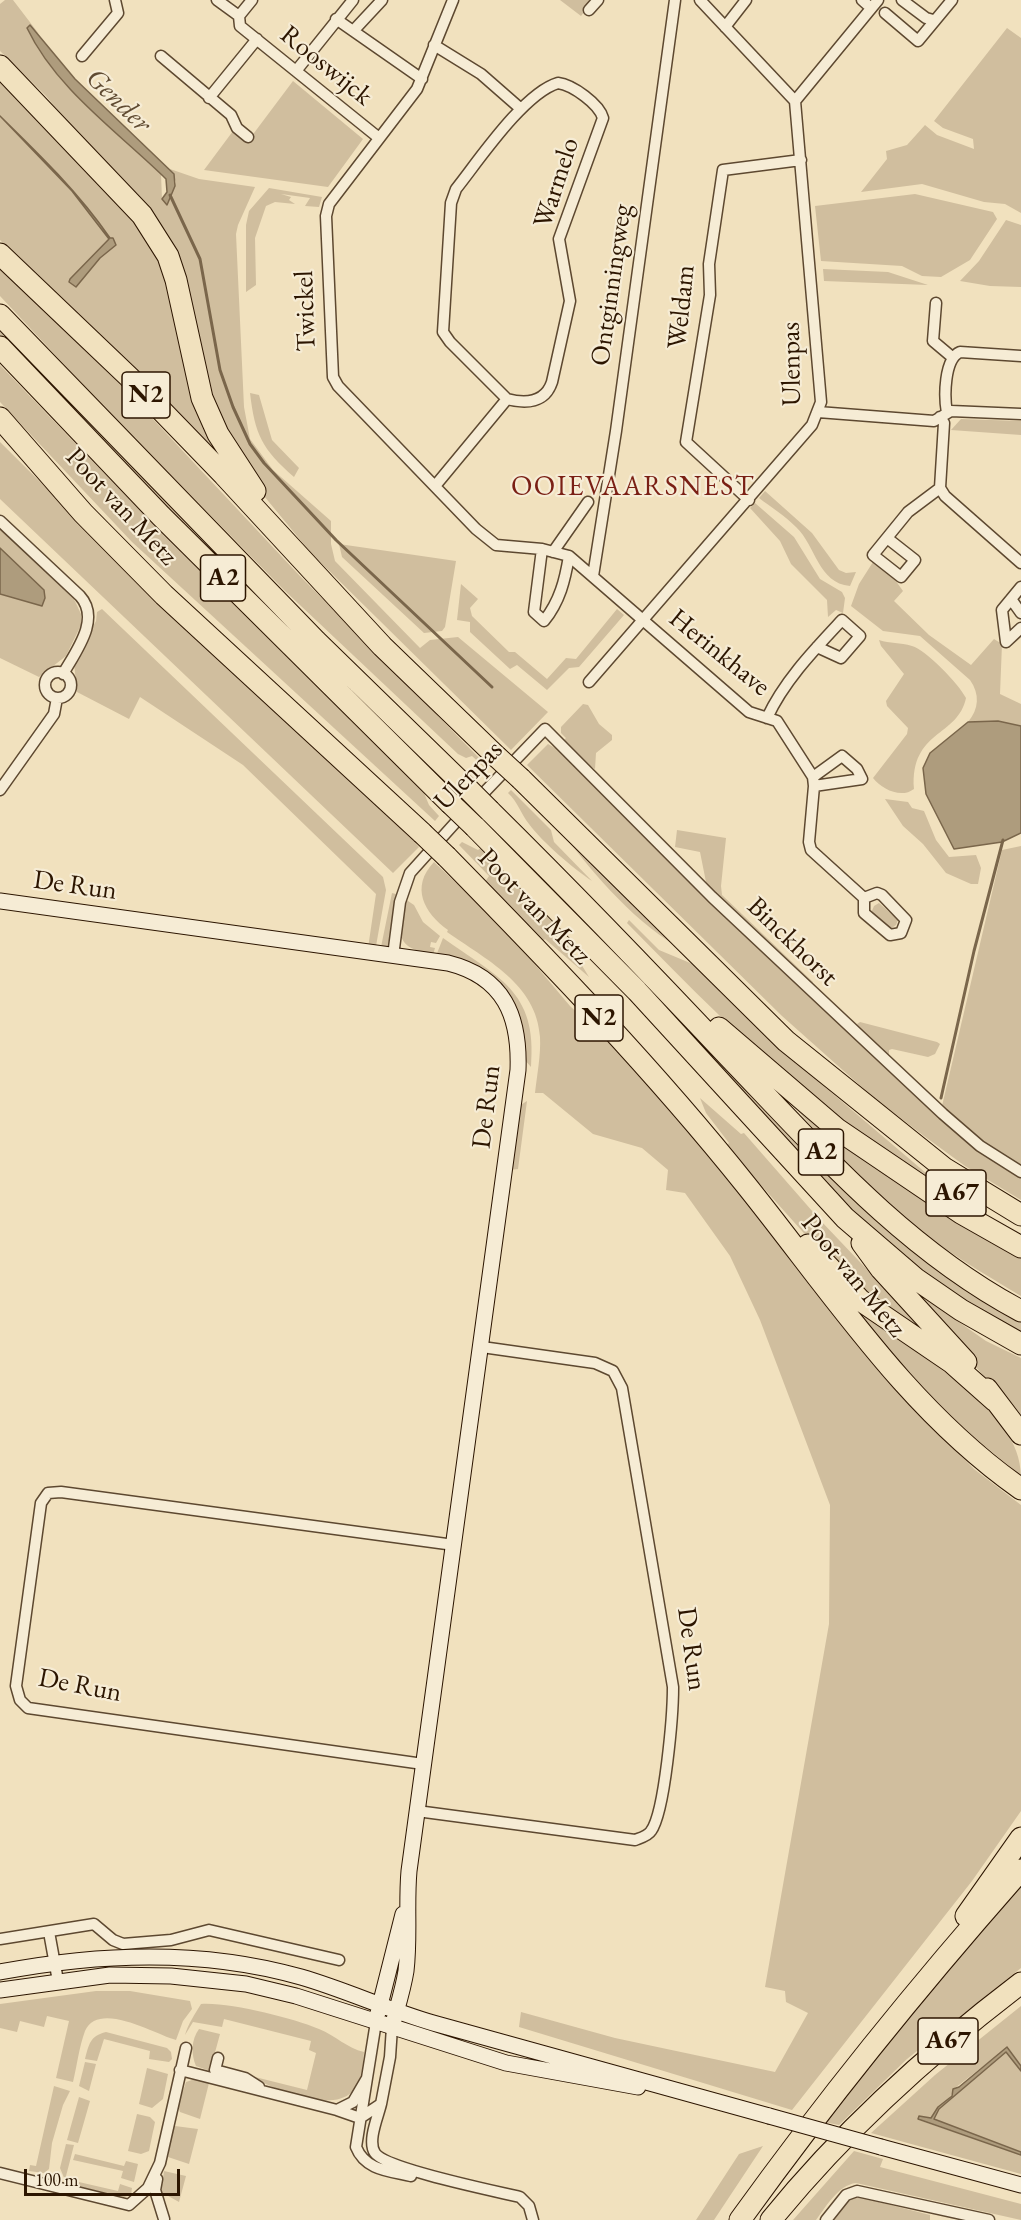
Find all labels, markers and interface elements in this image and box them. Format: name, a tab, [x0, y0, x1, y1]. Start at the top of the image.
street label: Rooswijck	[273, 19, 379, 113]
water label: Gender	[78, 62, 158, 140]
street label: Warmelo	[527, 134, 587, 232]
street label: Ontginningweg	[585, 202, 639, 368]
street label: Weldam	[661, 263, 703, 351]
street label: Twickel	[288, 270, 324, 352]
street label: Ulenpas	[775, 322, 809, 406]
road number: N2	[122, 372, 170, 418]
street label: Poot van Metz	[58, 441, 184, 573]
district label: OOIEVAARSNEST	[511, 470, 755, 504]
road number: A2	[200, 555, 246, 601]
street label: Herinkhave	[662, 602, 776, 704]
street label: Ulenpas	[428, 734, 510, 818]
street label: Poot van Metz	[471, 842, 597, 972]
street label: De Run	[31, 864, 119, 908]
street label: Binckhorst	[740, 891, 844, 993]
road number: N2	[575, 995, 623, 1041]
street label: De Run	[466, 1063, 508, 1151]
road number: A2	[798, 1129, 844, 1175]
road number: A67	[926, 1170, 986, 1216]
street label: Poot van Metz	[794, 1208, 912, 1344]
street label: De Run	[669, 1605, 713, 1693]
street label: De Run	[36, 1662, 124, 1710]
road number: A67	[918, 2018, 978, 2064]
scale bar	[27, 2157, 183, 2195]
text: 100 m	[35, 2168, 79, 2191]

